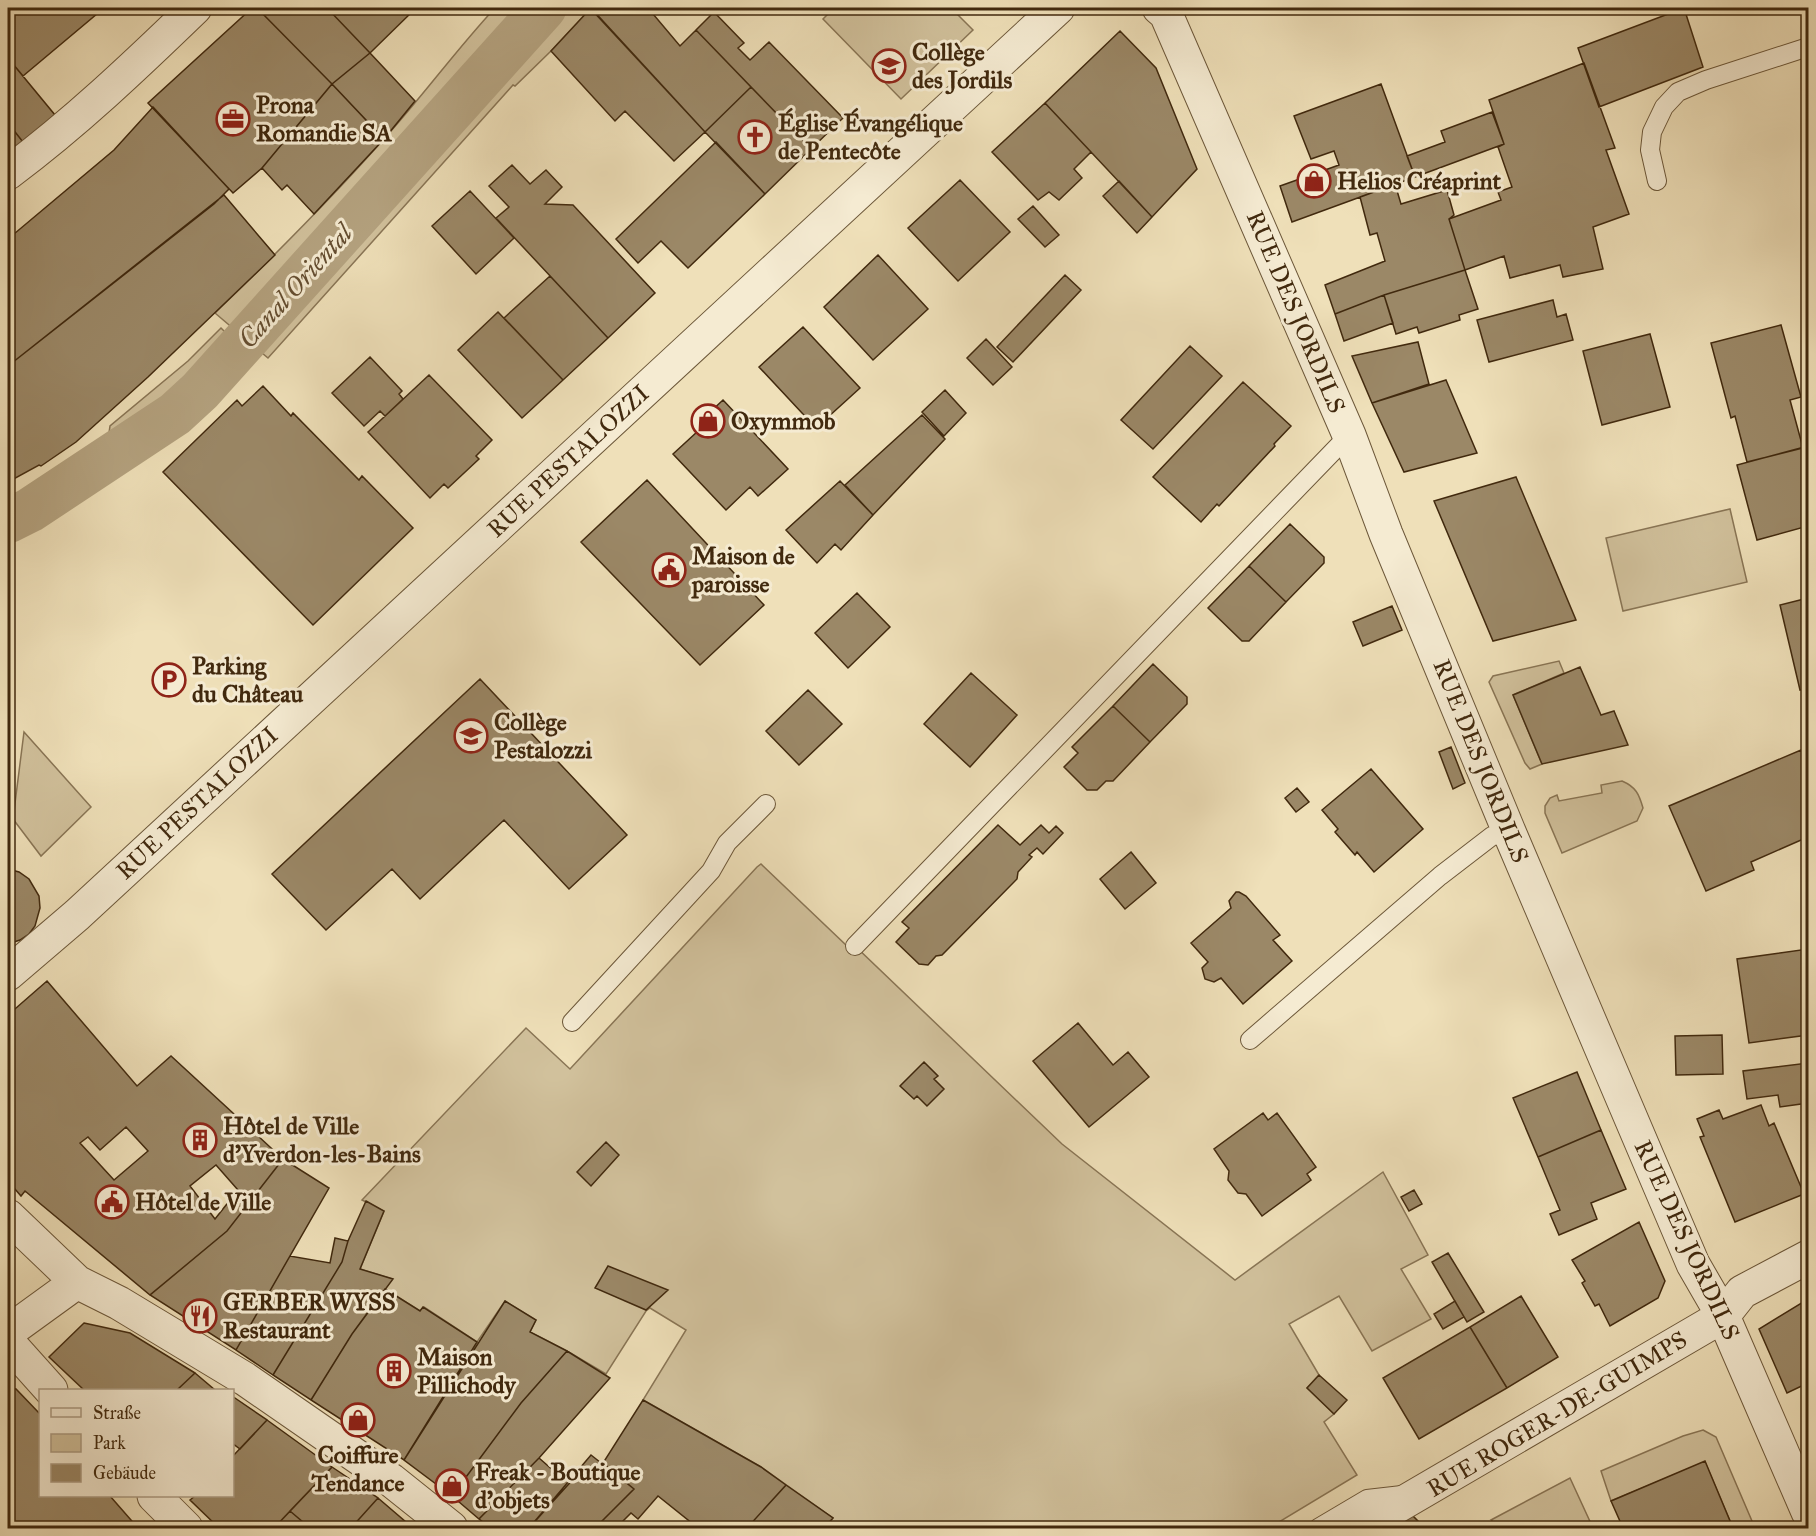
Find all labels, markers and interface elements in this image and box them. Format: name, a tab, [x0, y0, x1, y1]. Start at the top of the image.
place label: Collège des Jordils	[912, 37, 1012, 95]
school or university icon: Collège des Jordils	[871, 48, 907, 84]
place label: Prona Romandie SA	[256, 90, 393, 148]
office icon: Prona Romandie SA	[215, 101, 251, 137]
place label: Église Évangélique de Pentecôte	[778, 107, 963, 166]
church icon: Église Évangélique de Pentecôte	[737, 119, 773, 155]
shop icon: Helios Créaprint	[1296, 163, 1332, 199]
place label: Helios Créaprint	[1337, 166, 1501, 196]
street label: RUE DES JORDILS	[1240, 206, 1352, 418]
water label: Canal Oriental	[231, 216, 360, 354]
street label: RUE PESTALOZZI	[481, 378, 655, 544]
shop icon: Oxymmob	[690, 403, 726, 439]
place label: Oxymmob	[731, 406, 836, 436]
place label: Maison de paroisse	[691, 541, 795, 599]
public building icon: Maison de paroisse	[651, 552, 687, 588]
place label: Parking du Château	[192, 651, 303, 709]
street label: RUE DES JORDILS	[1426, 655, 1536, 867]
parking icon: Parking du Château	[151, 662, 187, 698]
place label: Collège Pestalozzi	[494, 707, 592, 765]
school or university icon: Collège Pestalozzi	[453, 718, 489, 754]
street label: RUE PESTALOZZI	[110, 720, 284, 886]
place label: Hôtel de Ville d'Yverdon-les-Bains	[223, 1111, 421, 1169]
building icon: Hôtel de Ville d'Yverdon-les-Bains	[182, 1122, 218, 1158]
street label: RUE DES JORDILS	[1628, 1135, 1746, 1345]
public building icon: Hôtel de Ville	[94, 1184, 130, 1220]
place label: Hôtel de Ville	[135, 1187, 271, 1217]
place label: GERBER WYSS Restaurant	[223, 1287, 396, 1345]
restaurant icon: GERBER WYSS Restaurant	[182, 1298, 218, 1334]
street label: RUE ROGER-DE-GUIMPS	[1421, 1324, 1693, 1504]
place label: Maison Pillichody	[417, 1342, 517, 1400]
building icon: Maison Pillichody	[376, 1353, 412, 1389]
legend	[39, 1389, 234, 1497]
text: Straße	[93, 1402, 141, 1424]
shop icon: Coiffure Tendance	[340, 1402, 376, 1438]
text: Park	[93, 1432, 126, 1454]
place label: Coiffure Tendance	[311, 1440, 404, 1498]
place label: Freak - Boutique d'objets	[475, 1457, 641, 1515]
text: Gebäude	[93, 1462, 156, 1484]
shop icon: Freak - Boutique d'objets	[434, 1468, 470, 1504]

